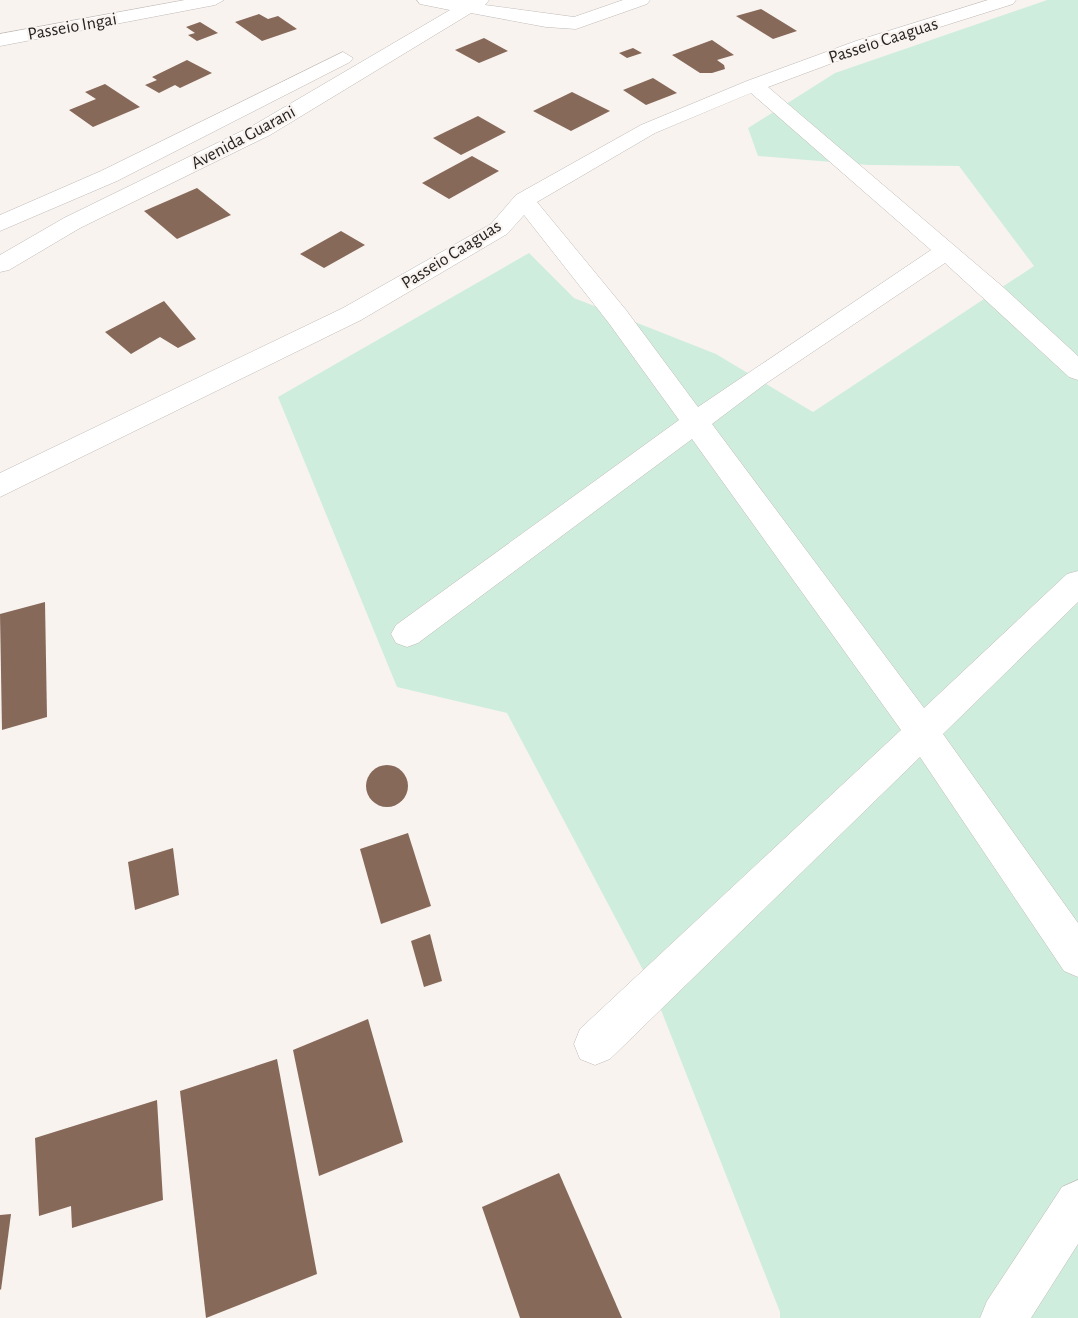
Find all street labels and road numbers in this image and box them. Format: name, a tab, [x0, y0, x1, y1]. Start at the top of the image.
street label: Passeio Ingai	[26, 10, 118, 44]
street label: Passeio Caaguas	[826, 15, 940, 67]
street label: Avenida Guarani	[188, 103, 299, 173]
street label: Passeio Caaguas	[398, 217, 505, 293]

